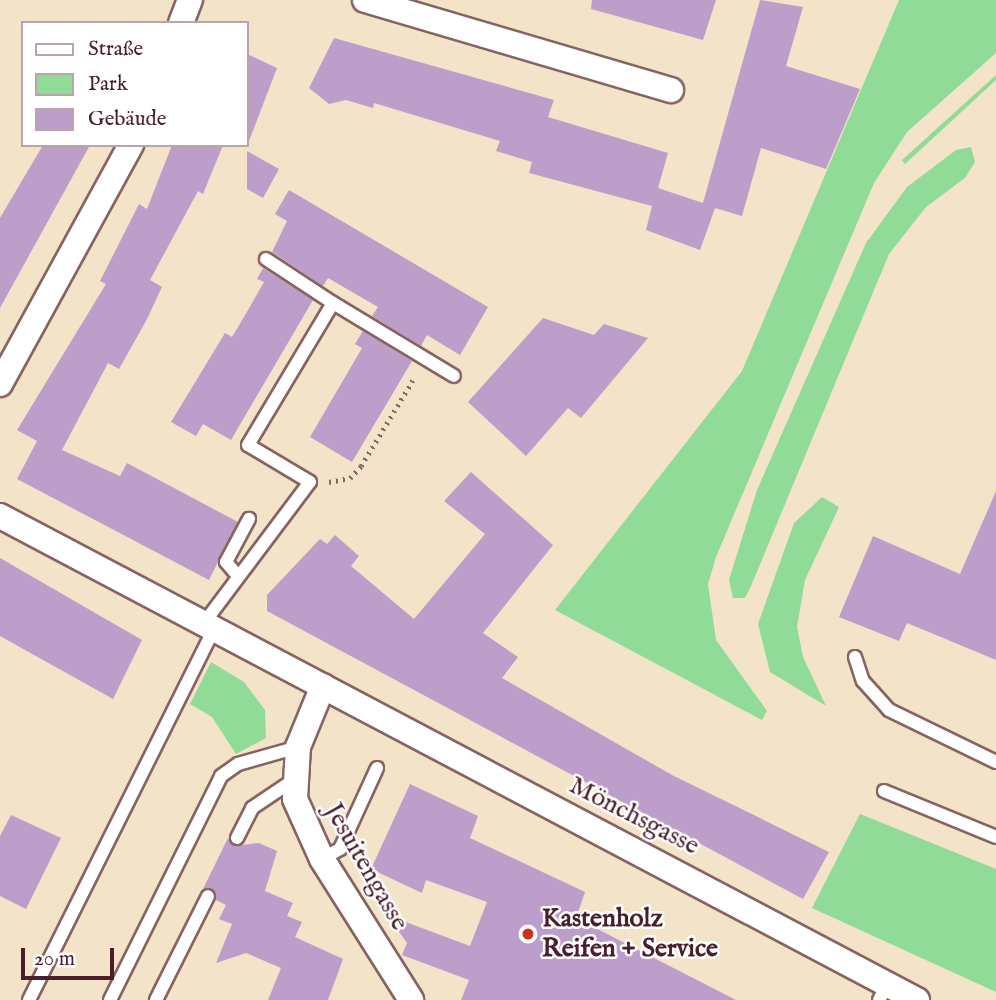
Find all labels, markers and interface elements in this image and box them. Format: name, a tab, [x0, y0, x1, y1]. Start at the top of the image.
legend	[21, 21, 248, 147]
text: Straße	[88, 36, 143, 63]
text: Park	[88, 71, 128, 98]
text: Gebäude	[88, 106, 166, 133]
street label: Mönchsgasse	[564, 770, 704, 862]
street label: Jesuitengasse	[317, 798, 415, 936]
place label: Kastenholz Reifen + Service	[542, 903, 718, 964]
marker: Kastenholz Reifen + Service	[520, 926, 536, 942]
scale bar	[24, 934, 117, 978]
text: 20 m	[34, 946, 75, 973]

